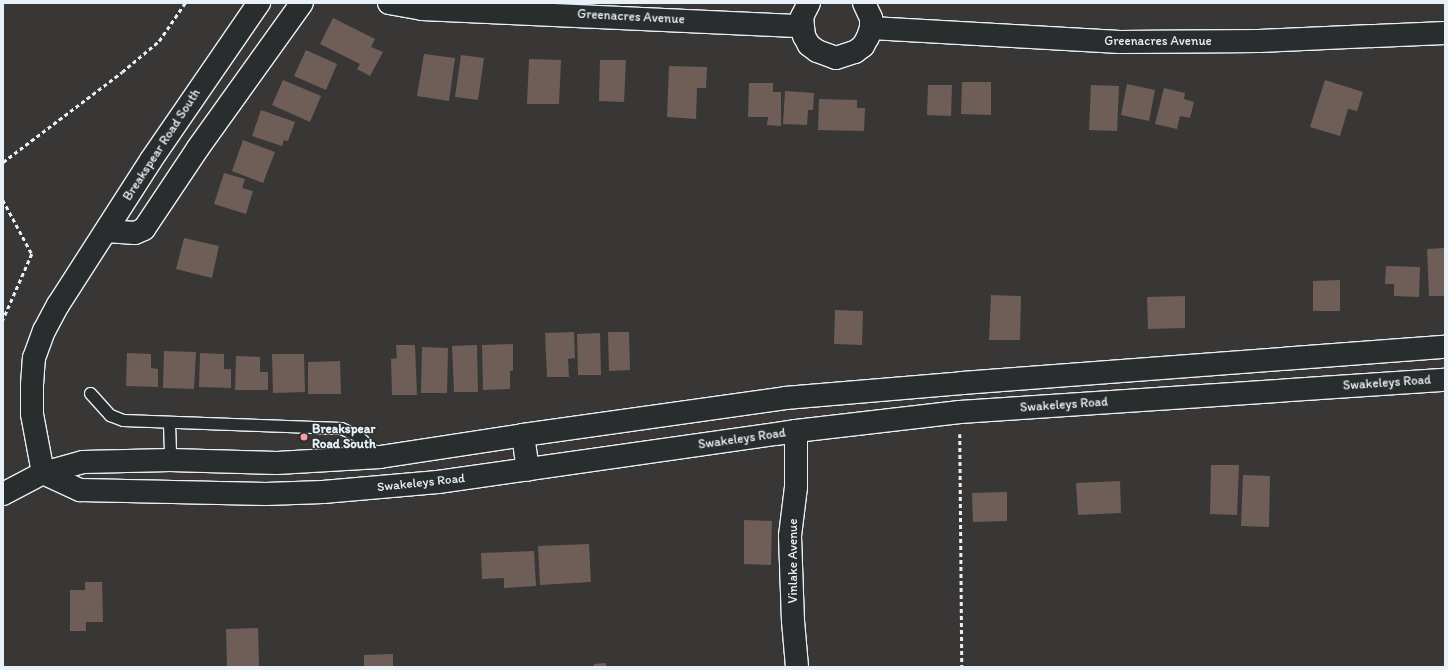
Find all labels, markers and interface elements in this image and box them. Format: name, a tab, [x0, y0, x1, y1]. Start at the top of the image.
street label: Greenacres Avenue	[577, 6, 685, 28]
street label: Greenacres Avenue	[1104, 33, 1212, 49]
street label: Breakspear Road South	[120, 86, 204, 204]
street label: Swakeleys Road	[1342, 372, 1432, 394]
street label: Swakeleys Road	[1019, 394, 1109, 416]
place label: Breakspear Road South	[312, 422, 376, 453]
street label: Swakeleys Road	[697, 425, 787, 453]
marker: Breakspear Road South	[299, 432, 309, 442]
street label: Swakeleys Road	[376, 471, 466, 495]
street label: Vinlake Avenue	[785, 519, 801, 603]

